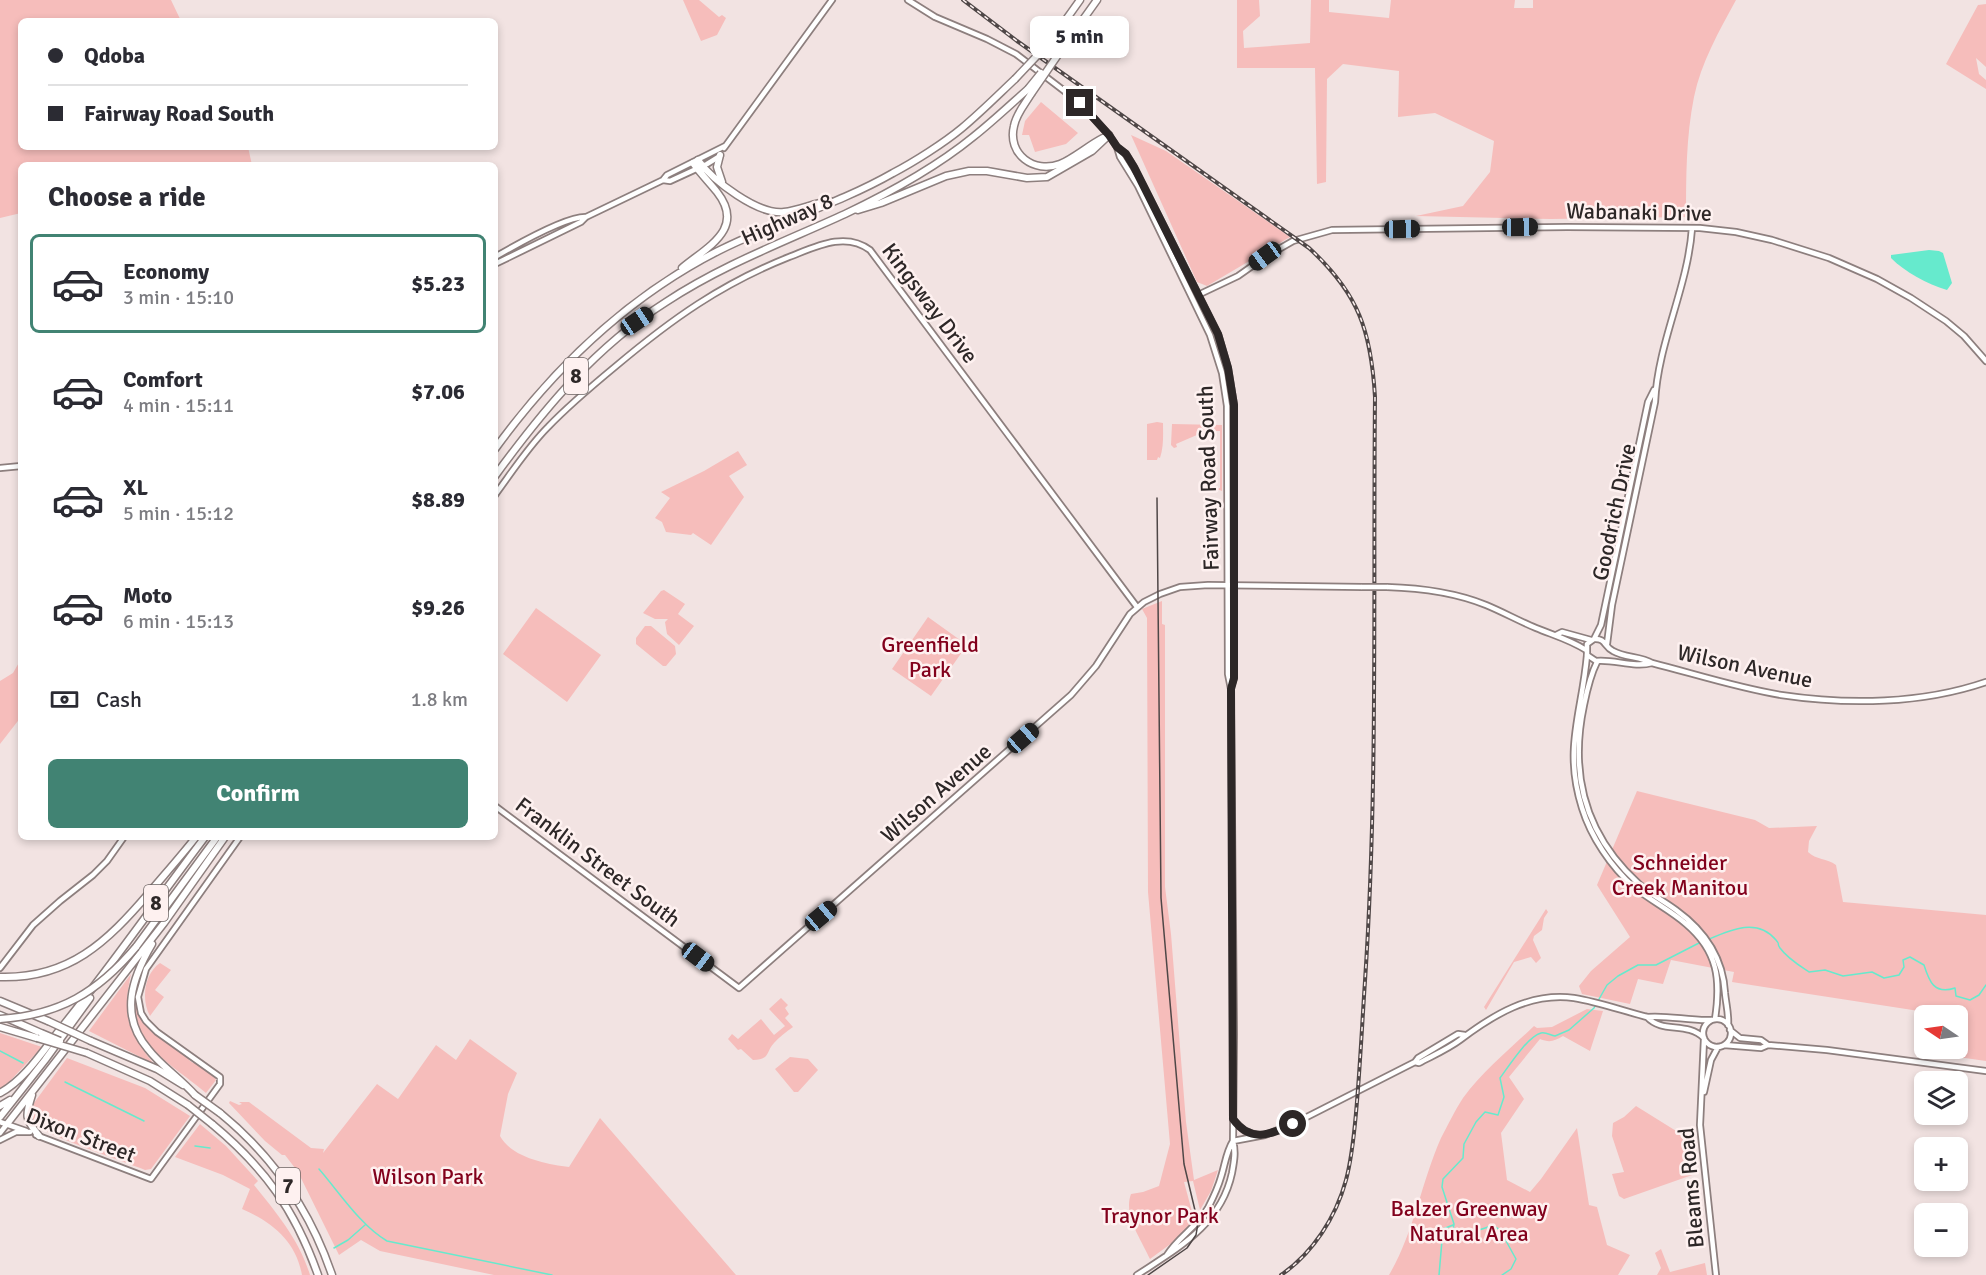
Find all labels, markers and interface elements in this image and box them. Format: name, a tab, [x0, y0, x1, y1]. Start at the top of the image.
callout: 5 min	[1030, 16, 1130, 58]
text: 5 min	[1055, 24, 1104, 49]
text: Qdoba	[84, 42, 145, 69]
route end	[1066, 89, 1093, 116]
text: Fairway Road South	[84, 100, 274, 127]
text: Choose a ride	[48, 181, 206, 214]
street label: Highway 8	[737, 187, 837, 251]
street label: Wabanaki Drive	[1566, 197, 1712, 227]
car	[1502, 218, 1538, 236]
car	[1384, 220, 1420, 238]
street label: Kingsway Drive	[876, 238, 984, 368]
car	[1245, 238, 1285, 274]
icon: car	[51, 257, 105, 311]
text: Economy	[123, 258, 209, 285]
text: $5.23	[411, 270, 465, 297]
text: 3 min · 15:10	[123, 285, 234, 310]
car	[617, 303, 657, 339]
road number: 8	[564, 358, 588, 394]
icon: car	[51, 365, 105, 419]
text: Comfort	[123, 366, 203, 393]
text: $7.06	[411, 378, 465, 405]
street label: Fairway Road South	[1191, 385, 1225, 571]
text: 4 min · 15:11	[123, 393, 234, 418]
street label: Goodrich Drive	[1586, 441, 1642, 583]
icon: car	[51, 473, 105, 527]
text: XL	[123, 474, 148, 501]
text: $8.89	[411, 486, 465, 513]
text: 5 min · 15:12	[123, 501, 234, 526]
icon: car	[51, 581, 105, 635]
text: Moto	[123, 582, 172, 609]
text: $9.26	[411, 594, 465, 621]
text: 6 min · 15:13	[123, 609, 234, 634]
park label: Greenfield Park	[881, 631, 979, 683]
street label: Wilson Avenue	[1675, 638, 1815, 694]
icon: cash	[48, 683, 81, 716]
text: Cash	[96, 686, 142, 713]
text: 1.8 km	[411, 687, 468, 712]
car	[1004, 719, 1042, 757]
street label: Wilson Avenue	[875, 738, 997, 848]
button: Confirm	[48, 759, 468, 828]
street label: Franklin Street South	[510, 791, 686, 933]
park label: Schneider Creek Manitou	[1612, 849, 1748, 901]
road number: 8	[144, 885, 168, 921]
car	[801, 898, 841, 934]
car	[678, 939, 718, 975]
north arrow	[1914, 1005, 1968, 1059]
map controls	[1914, 1005, 1968, 1257]
button: layers	[1914, 1071, 1968, 1125]
street label: Dixon Street	[22, 1102, 140, 1168]
route start	[1279, 1110, 1306, 1137]
street label: Bleams Road	[1672, 1127, 1710, 1249]
button: +	[1914, 1137, 1968, 1191]
park label: Wilson Park	[372, 1163, 484, 1190]
road number: 7	[276, 1168, 300, 1204]
park label: Balzer Greenway Natural Area	[1390, 1195, 1548, 1247]
park label: Traynor Park	[1101, 1202, 1219, 1229]
button: −	[1914, 1203, 1968, 1257]

